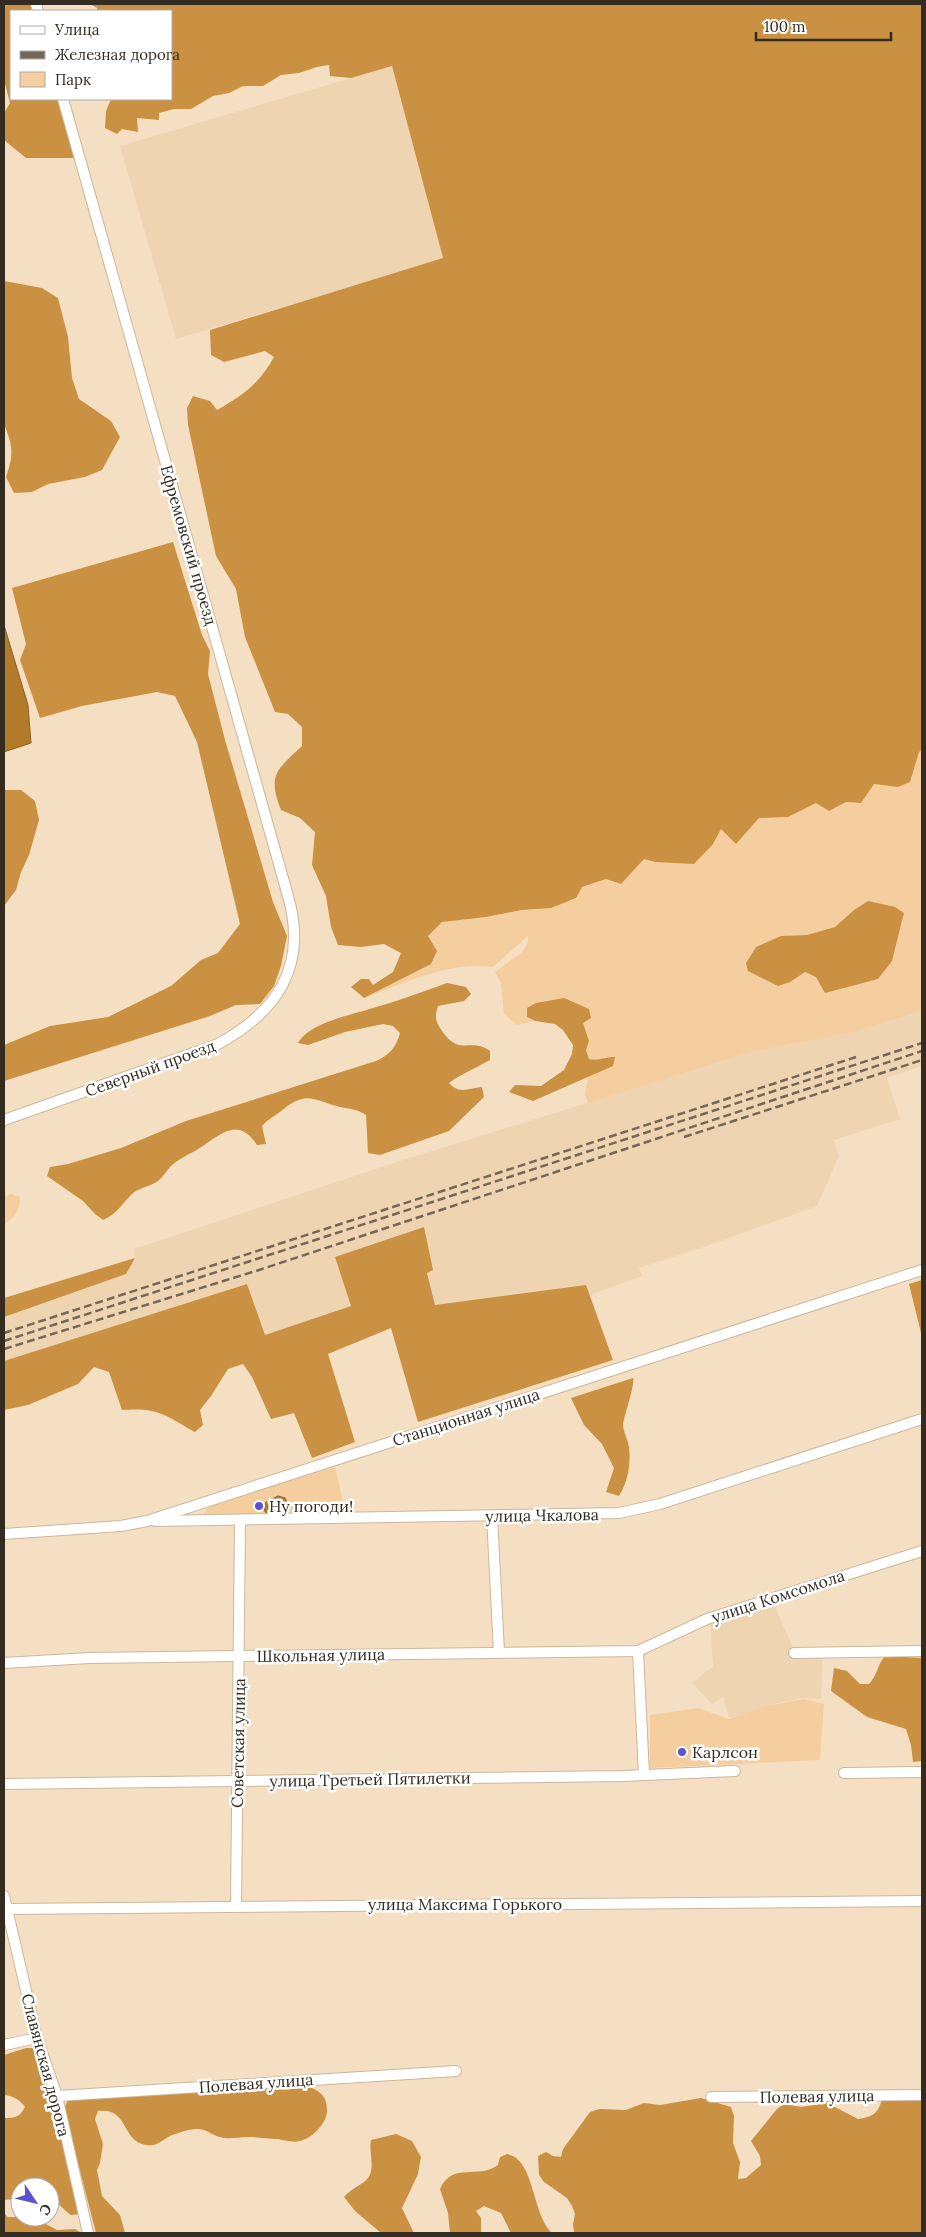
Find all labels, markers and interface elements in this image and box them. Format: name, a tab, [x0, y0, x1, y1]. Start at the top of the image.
legend	[10, 10, 172, 100]
scale bar	[756, 10, 891, 42]
text: 100 m	[764, 17, 805, 36]
text: Улица	[54, 20, 100, 39]
text: Железная дорога	[55, 45, 180, 64]
text: Парк	[55, 70, 91, 89]
street label: Ефремовский проезд	[157, 463, 222, 628]
street label: Северный проезд	[82, 1035, 218, 1101]
street label: Станционная улица	[390, 1384, 542, 1450]
place label: Ну погоди!	[269, 1496, 353, 1516]
marker: Ну погоди!	[253, 1500, 265, 1512]
street label: улица Чкалова	[485, 1504, 599, 1526]
street label: улица Комсомола	[709, 1565, 847, 1627]
street label: Школьная улица	[257, 1644, 385, 1666]
street label: Советская улица	[227, 1678, 249, 1808]
place label: Карлсон	[692, 1742, 758, 1762]
marker: Карлсон	[676, 1746, 688, 1758]
street label: улица Третьей Пятилетки	[269, 1767, 471, 1791]
street label: улица Максима Горького	[368, 1894, 562, 1914]
street label: Славянская дорога	[17, 1991, 75, 2139]
street label: Полевая улица	[198, 2069, 314, 2097]
street label: Полевая улица	[759, 2085, 875, 2107]
north arrow	[10, 2177, 60, 2227]
text: С	[35, 2200, 56, 2219]

